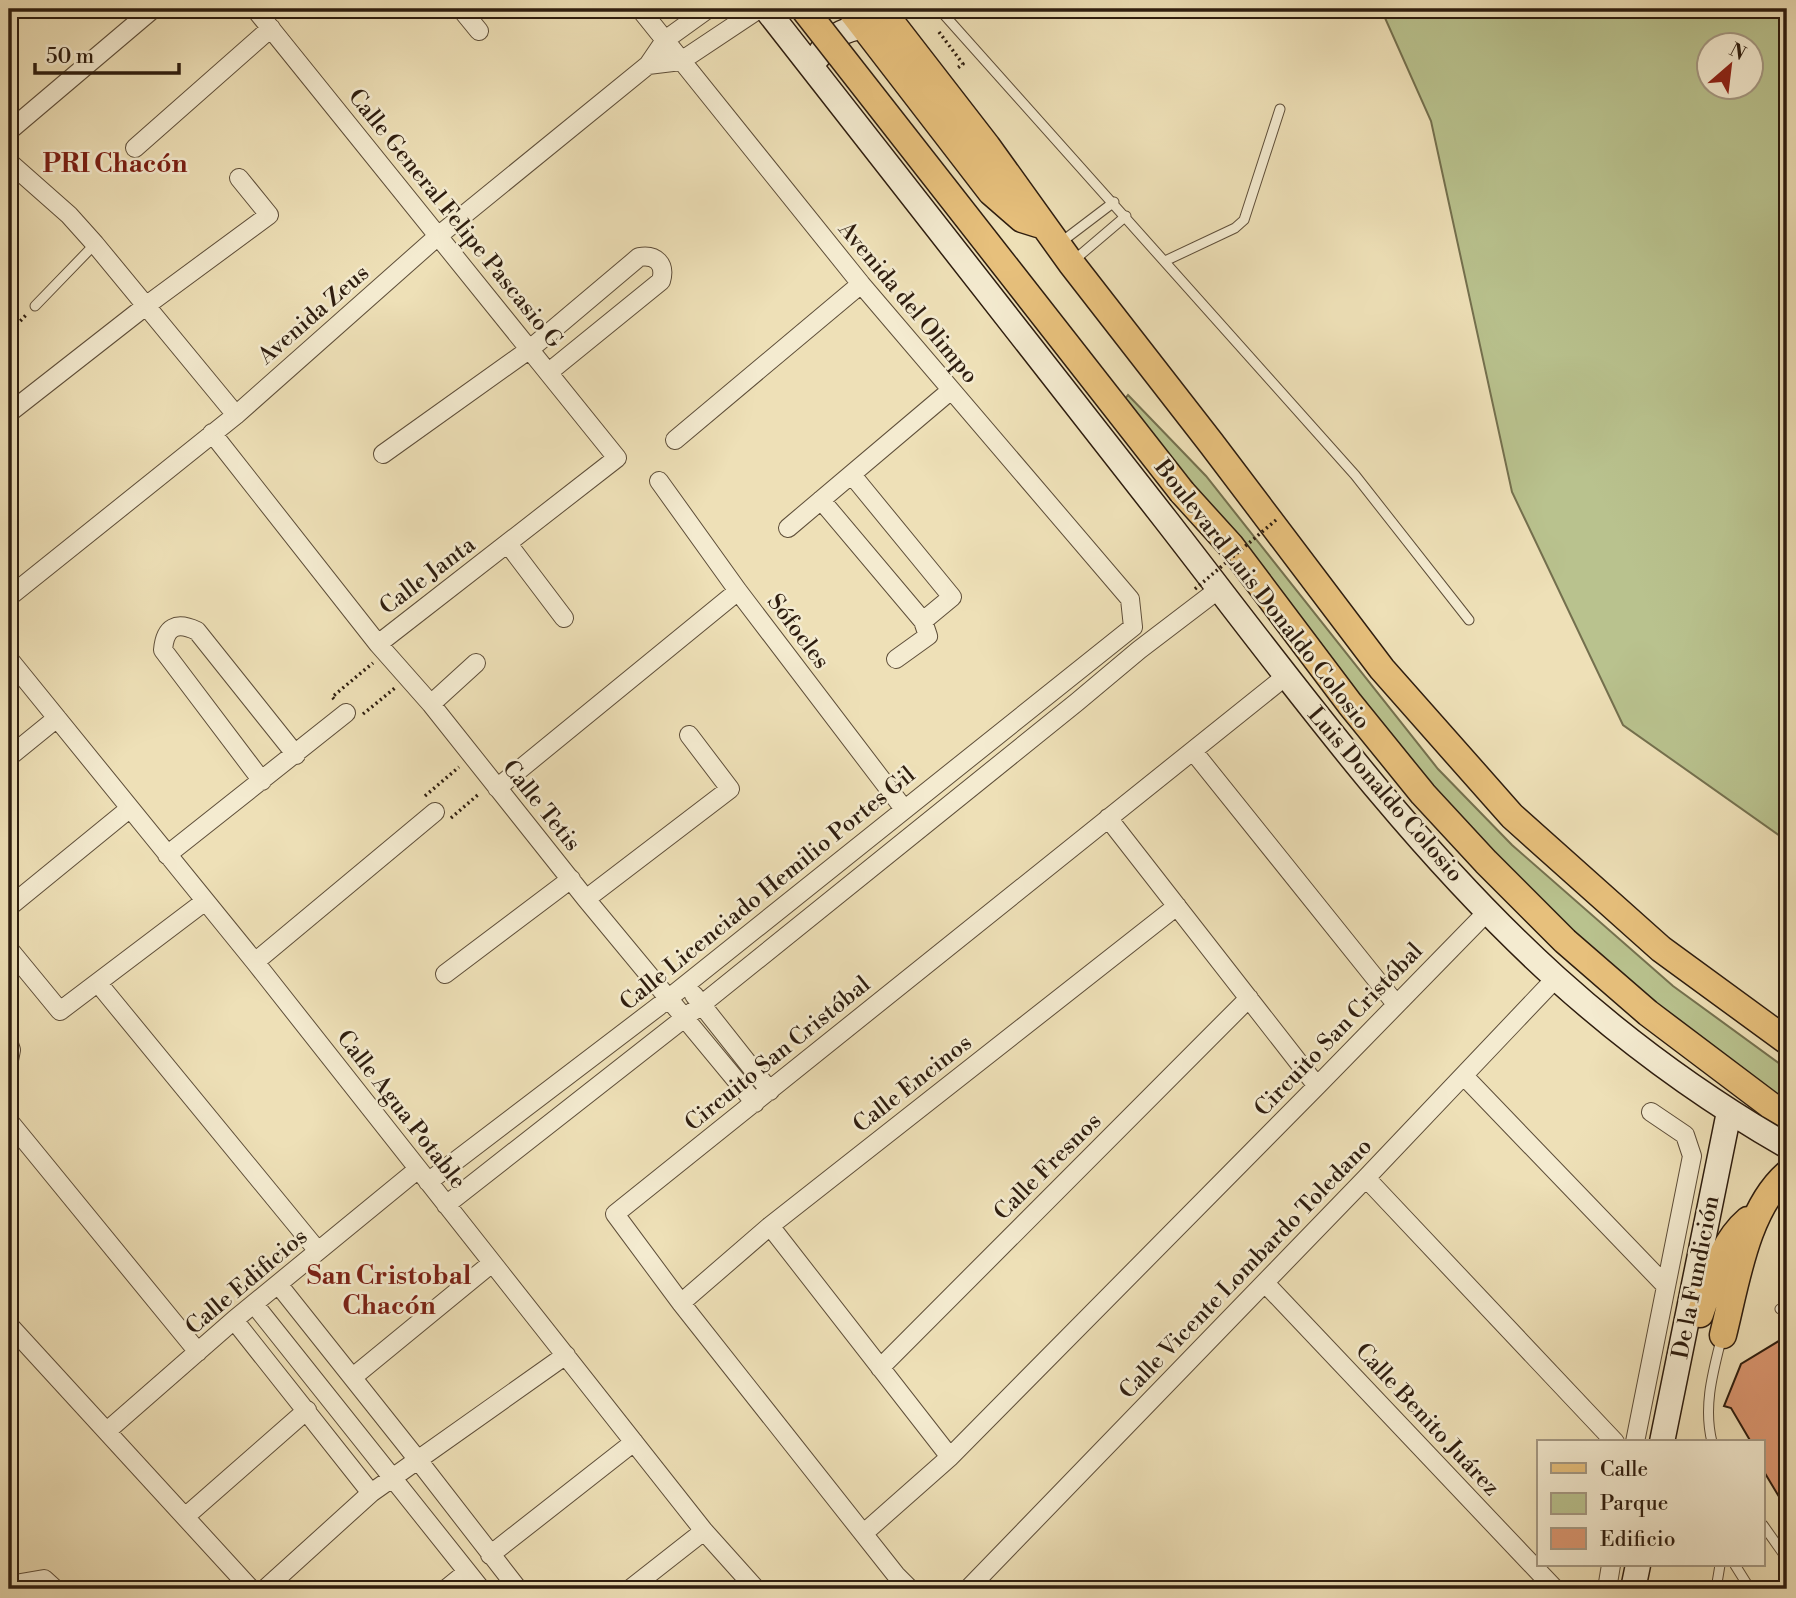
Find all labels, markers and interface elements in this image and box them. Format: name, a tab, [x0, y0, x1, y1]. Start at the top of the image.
scale bar	[35, 32, 178, 76]
north arrow	[1694, 32, 1764, 102]
text: N	[1725, 38, 1750, 66]
text: 50 m	[46, 44, 94, 70]
street label: Calle General Felipe Pascasio G	[342, 83, 569, 354]
district label: PRI Chacón	[42, 148, 188, 180]
street label: Avenida del Olimpo	[832, 215, 984, 389]
street label: Avenida Zeus	[252, 259, 375, 371]
street label: Boulevard Luis Donaldo Colosio	[1148, 453, 1376, 735]
street label: Calle Janta	[374, 531, 481, 621]
street label: Sófocles	[761, 589, 835, 675]
street label: Luis Donaldo Colosio	[1301, 701, 1469, 888]
street label: Calle Tetis	[496, 754, 586, 857]
street label: Calle Licenciado Hemilio Portes Gil	[614, 761, 921, 1017]
street label: Circuito San Cristóbal	[1249, 937, 1429, 1122]
street label: Circuito San Cristóbal	[679, 970, 876, 1137]
street label: Calle Agua Potable	[331, 1025, 472, 1195]
street label: Calle Encinos	[848, 1029, 978, 1139]
street label: Calle Fresnos	[988, 1107, 1107, 1226]
street label: Calle Vicente Lombardo Toledano	[1113, 1132, 1378, 1405]
street label: De la Fundición	[1666, 1193, 1726, 1361]
street label: Calle Edificios	[180, 1223, 313, 1341]
district label: San Cristobal Chacón	[307, 1260, 472, 1322]
street label: Calle Benito Juárez	[1349, 1337, 1505, 1502]
legend	[1537, 1440, 1764, 1566]
text: Calle	[1600, 1457, 1648, 1483]
text: Parque	[1600, 1491, 1668, 1517]
text: Edificio	[1600, 1527, 1676, 1553]

